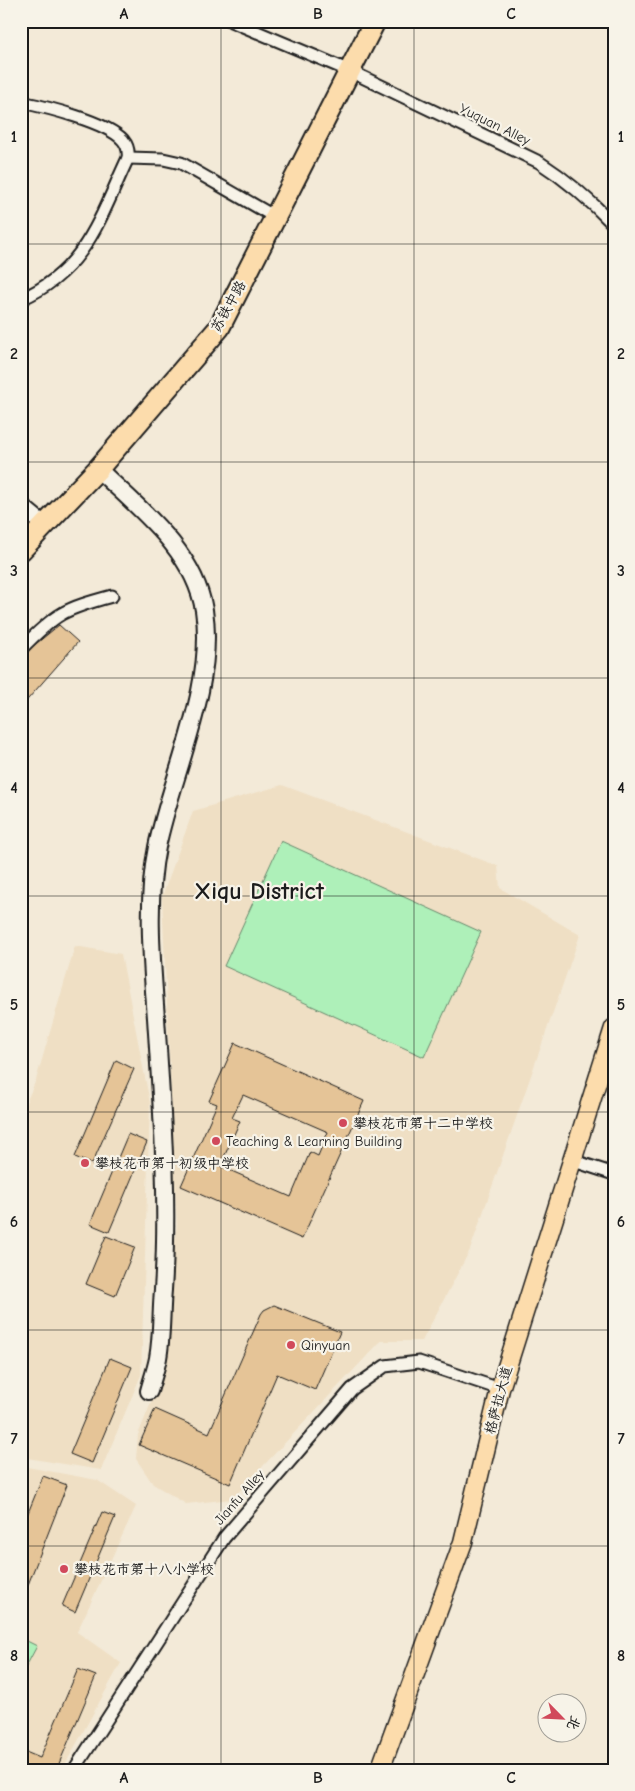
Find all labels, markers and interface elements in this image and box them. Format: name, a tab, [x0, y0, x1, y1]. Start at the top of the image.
text: A	[120, 5, 129, 23]
text: B	[313, 5, 323, 23]
text: C	[506, 5, 516, 23]
street label: Yuquan Alley	[456, 100, 534, 149]
text: 1	[11, 128, 17, 146]
text: 1	[618, 128, 624, 146]
street label: 苏铁中路	[207, 278, 249, 335]
text: 2	[10, 345, 18, 363]
text: 2	[617, 345, 625, 363]
text: 3	[10, 562, 18, 580]
text: 3	[617, 562, 625, 580]
text: 4	[10, 779, 18, 797]
text: 4	[617, 779, 625, 797]
district label: Xiqu District	[194, 877, 325, 905]
text: 5	[10, 996, 18, 1014]
text: 5	[617, 996, 625, 1014]
place label: 攀枝花市第十二中学校	[353, 1115, 493, 1132]
marker: 攀枝花市第十二中学校	[337, 1117, 349, 1129]
place label: Teaching & Learning Building	[226, 1133, 403, 1150]
marker: Teaching & Learning Building	[210, 1135, 222, 1147]
place label: 攀枝花市第十初级中学校	[95, 1155, 249, 1172]
marker: 攀枝花市第十初级中学校	[79, 1157, 91, 1169]
text: 6	[10, 1213, 18, 1231]
text: 6	[617, 1213, 625, 1231]
place label: Qinyuan	[301, 1337, 350, 1354]
marker: Qinyuan	[285, 1339, 297, 1351]
street label: 格萨拉大道	[481, 1364, 516, 1436]
text: 7	[10, 1430, 18, 1448]
text: 7	[617, 1430, 625, 1448]
street label: Jianfu Alley	[211, 1466, 269, 1528]
place label: 攀枝花市第十八小学校	[74, 1561, 214, 1578]
marker: 攀枝花市第十八小学校	[58, 1563, 70, 1575]
text: 8	[10, 1647, 18, 1665]
text: 8	[617, 1647, 625, 1665]
north arrow	[538, 1694, 588, 1744]
text: 北	[563, 1713, 584, 1733]
text: A	[120, 1769, 129, 1787]
text: B	[313, 1769, 323, 1787]
text: C	[506, 1769, 516, 1787]

